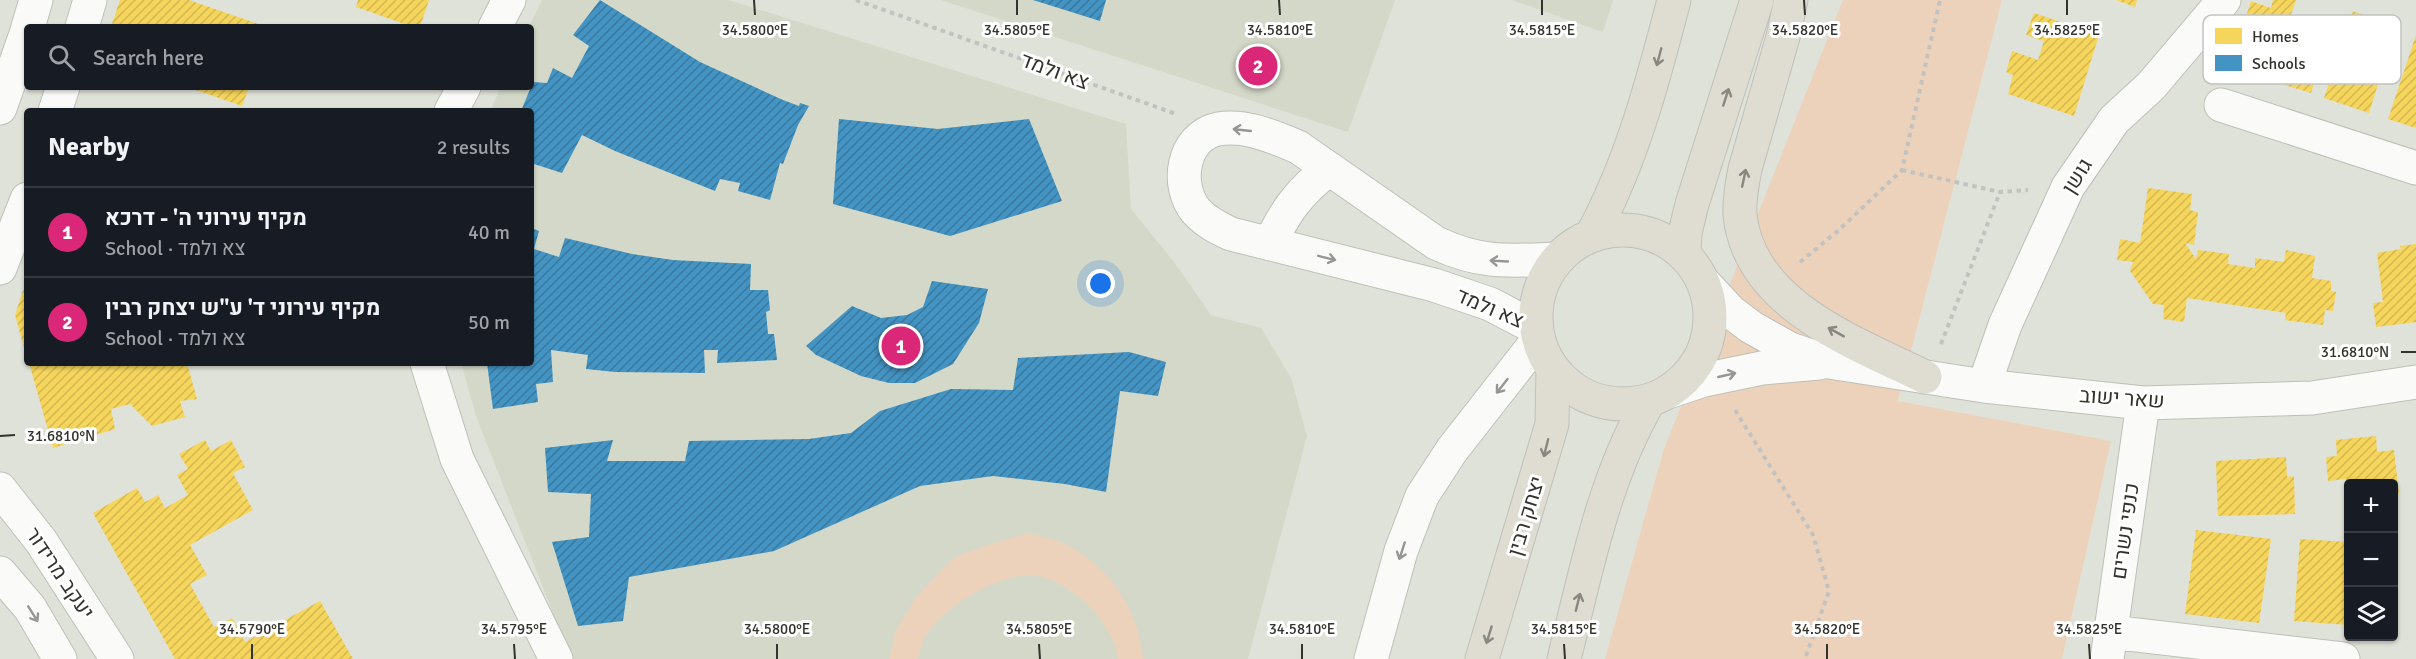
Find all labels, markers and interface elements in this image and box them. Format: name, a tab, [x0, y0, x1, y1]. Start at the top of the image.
legend	[2203, 15, 2401, 84]
text: 34.5800°E	[722, 21, 788, 39]
text: 34.5805°E	[984, 21, 1050, 39]
text: 34.5810°E	[1247, 21, 1313, 39]
text: 34.5815°E	[1509, 21, 1575, 39]
text: 34.5820°E	[1772, 21, 1838, 39]
text: 34.5825°E	[2034, 21, 2100, 39]
search box	[24, 24, 534, 90]
text: Homes	[2252, 27, 2299, 47]
icon: search	[45, 41, 78, 74]
text: Search here	[93, 44, 204, 71]
pin: 2	[1238, 44, 1278, 88]
street label: צא ולמד	[1017, 47, 1093, 95]
one-way arrow	[1653, 47, 1665, 66]
text: Schools	[2252, 54, 2305, 74]
one-way arrow	[1721, 88, 1732, 107]
one-way arrow	[1233, 124, 1253, 135]
text: Nearby	[48, 131, 129, 163]
text: 2 results	[437, 135, 510, 160]
street label: גושן	[2056, 153, 2098, 199]
one-way arrow	[1738, 168, 1750, 187]
text: מקיף עירוני ה' - דרכא	[105, 204, 307, 231]
text: 1	[62, 220, 73, 245]
text: 40 m	[468, 220, 510, 245]
text: School · צא ולמד	[105, 236, 245, 261]
one-way arrow	[1317, 252, 1336, 264]
one-way arrow	[1489, 255, 1509, 266]
your location	[1086, 269, 1115, 298]
street label: צא ולמד	[1452, 282, 1528, 334]
text: מקיף עירוני ד' ע"ש יצחק רבין	[105, 294, 380, 321]
text: 2	[62, 310, 73, 335]
text: 50 m	[468, 310, 510, 335]
pin: 1	[882, 324, 920, 368]
text: School · צא ולמד	[105, 326, 245, 351]
one-way arrow	[1827, 326, 1845, 337]
text: 31.6810°N	[2321, 343, 2389, 361]
one-way arrow	[1717, 369, 1736, 380]
one-way arrow	[1496, 378, 1509, 394]
street label: שאר ישוב	[2079, 382, 2165, 414]
text: 31.6810°N	[27, 427, 95, 445]
one-way arrow	[1539, 438, 1551, 457]
street label: יצחק רבין	[1502, 473, 1550, 559]
map controls	[2344, 479, 2398, 641]
button: +	[2344, 479, 2398, 533]
street label: כנפי נשרים	[2105, 481, 2145, 581]
street label: יעקב מרידור	[20, 522, 100, 624]
button: −	[2344, 533, 2398, 587]
one-way arrow	[1395, 541, 1406, 560]
button: layers	[2344, 587, 2398, 641]
one-way arrow	[1573, 593, 1584, 612]
one-way arrow	[27, 605, 39, 622]
text: 34.5790°E	[219, 620, 285, 638]
text: 34.5795°E	[481, 620, 547, 638]
text: 34.5800°E	[744, 620, 810, 638]
text: 34.5805°E	[1006, 620, 1072, 638]
text: 34.5810°E	[1269, 620, 1335, 638]
text: 34.5815°E	[1531, 620, 1597, 638]
text: 34.5820°E	[1794, 620, 1860, 638]
text: 34.5825°E	[2056, 620, 2122, 638]
one-way arrow	[1483, 625, 1494, 644]

